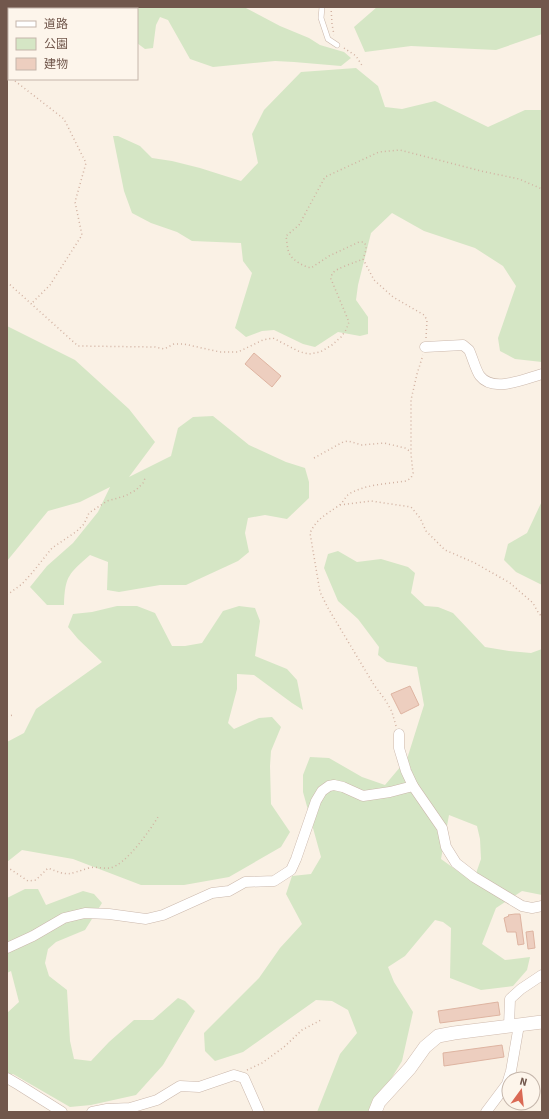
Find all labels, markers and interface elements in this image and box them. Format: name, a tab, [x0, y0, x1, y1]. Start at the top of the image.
legend	[8, 8, 138, 80]
text: 道路	[44, 16, 68, 33]
text: 公園	[44, 36, 68, 53]
text: 建物	[44, 56, 68, 73]
north arrow	[501, 1071, 541, 1111]
text: N	[518, 1074, 529, 1090]

